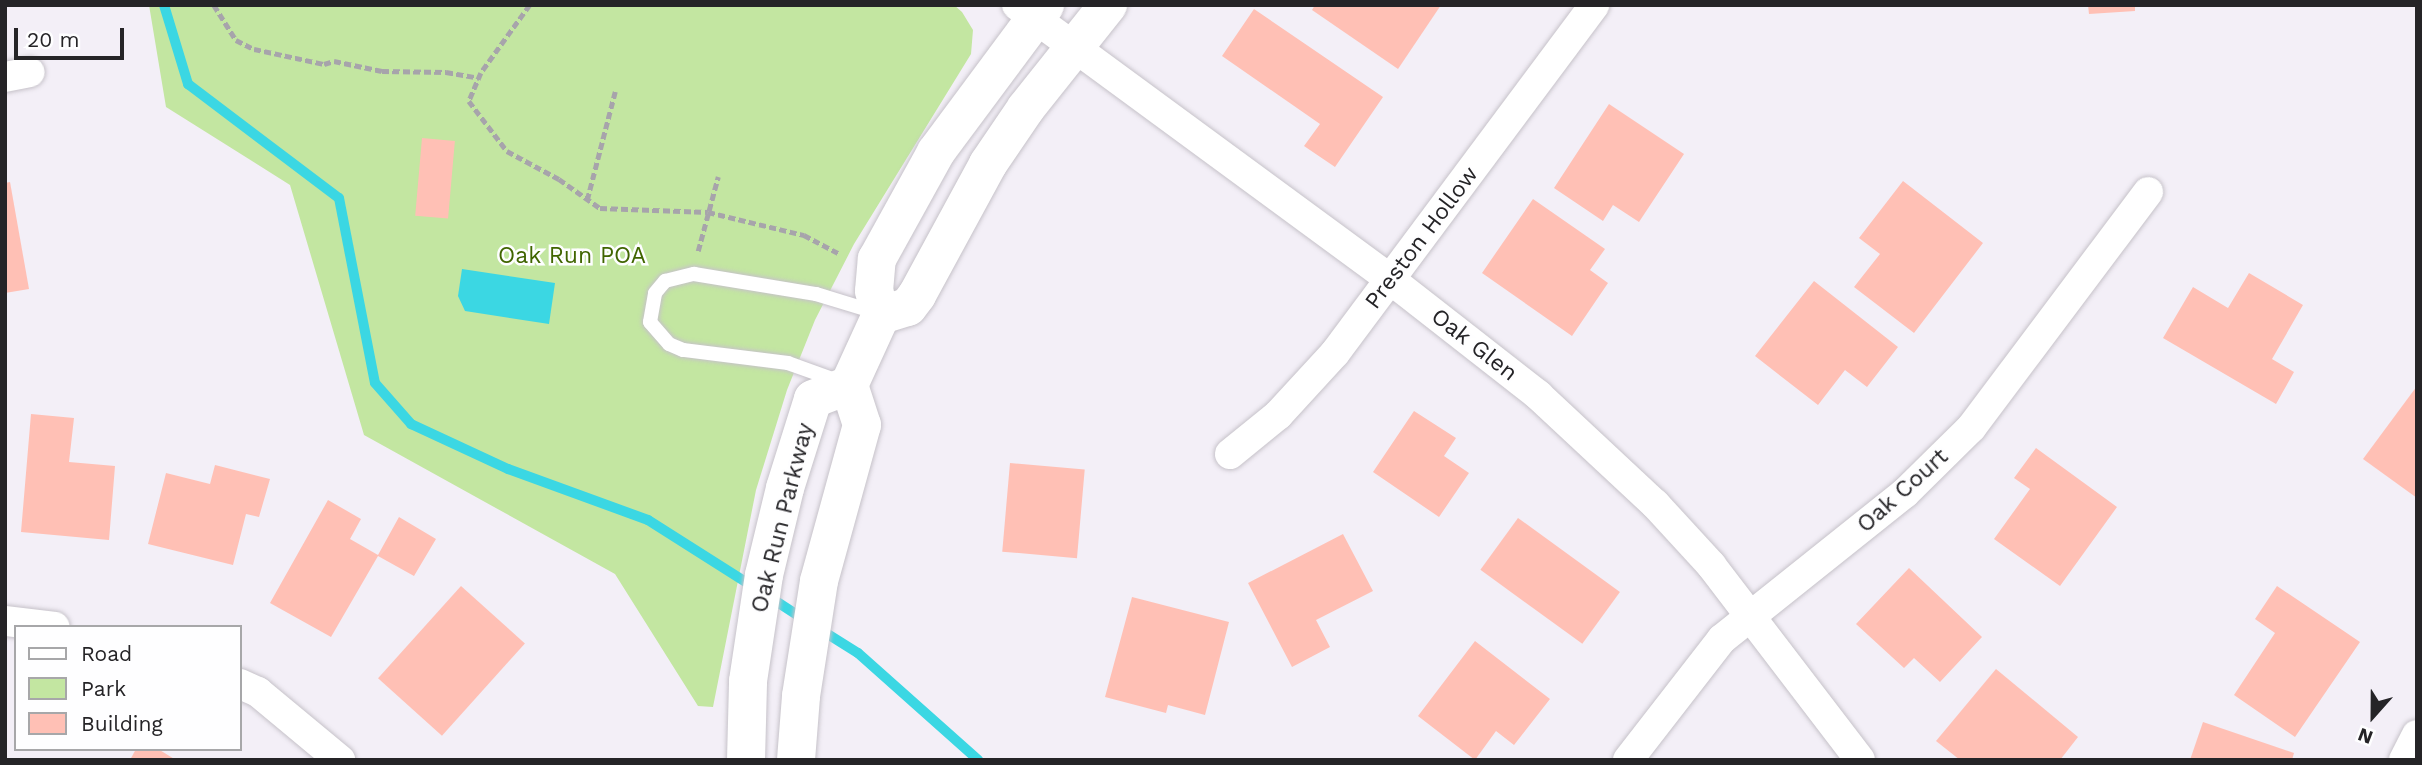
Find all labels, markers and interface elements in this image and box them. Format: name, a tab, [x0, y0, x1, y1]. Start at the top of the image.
scale bar	[18, 14, 128, 58]
text: 20 m	[27, 27, 79, 52]
street label: Preston Hollow	[1359, 161, 1485, 315]
park label: Oak Run POA	[498, 242, 646, 270]
street label: Oak Glen	[1425, 303, 1523, 387]
street label: Oak Run Parkway	[746, 420, 820, 616]
street label: Oak Court	[1852, 443, 1954, 539]
legend	[14, 625, 242, 751]
text: Road	[81, 641, 132, 666]
text: Park	[81, 676, 126, 701]
north arrow	[2338, 681, 2408, 751]
text: Building	[81, 711, 163, 736]
text: N	[2355, 723, 2376, 749]

